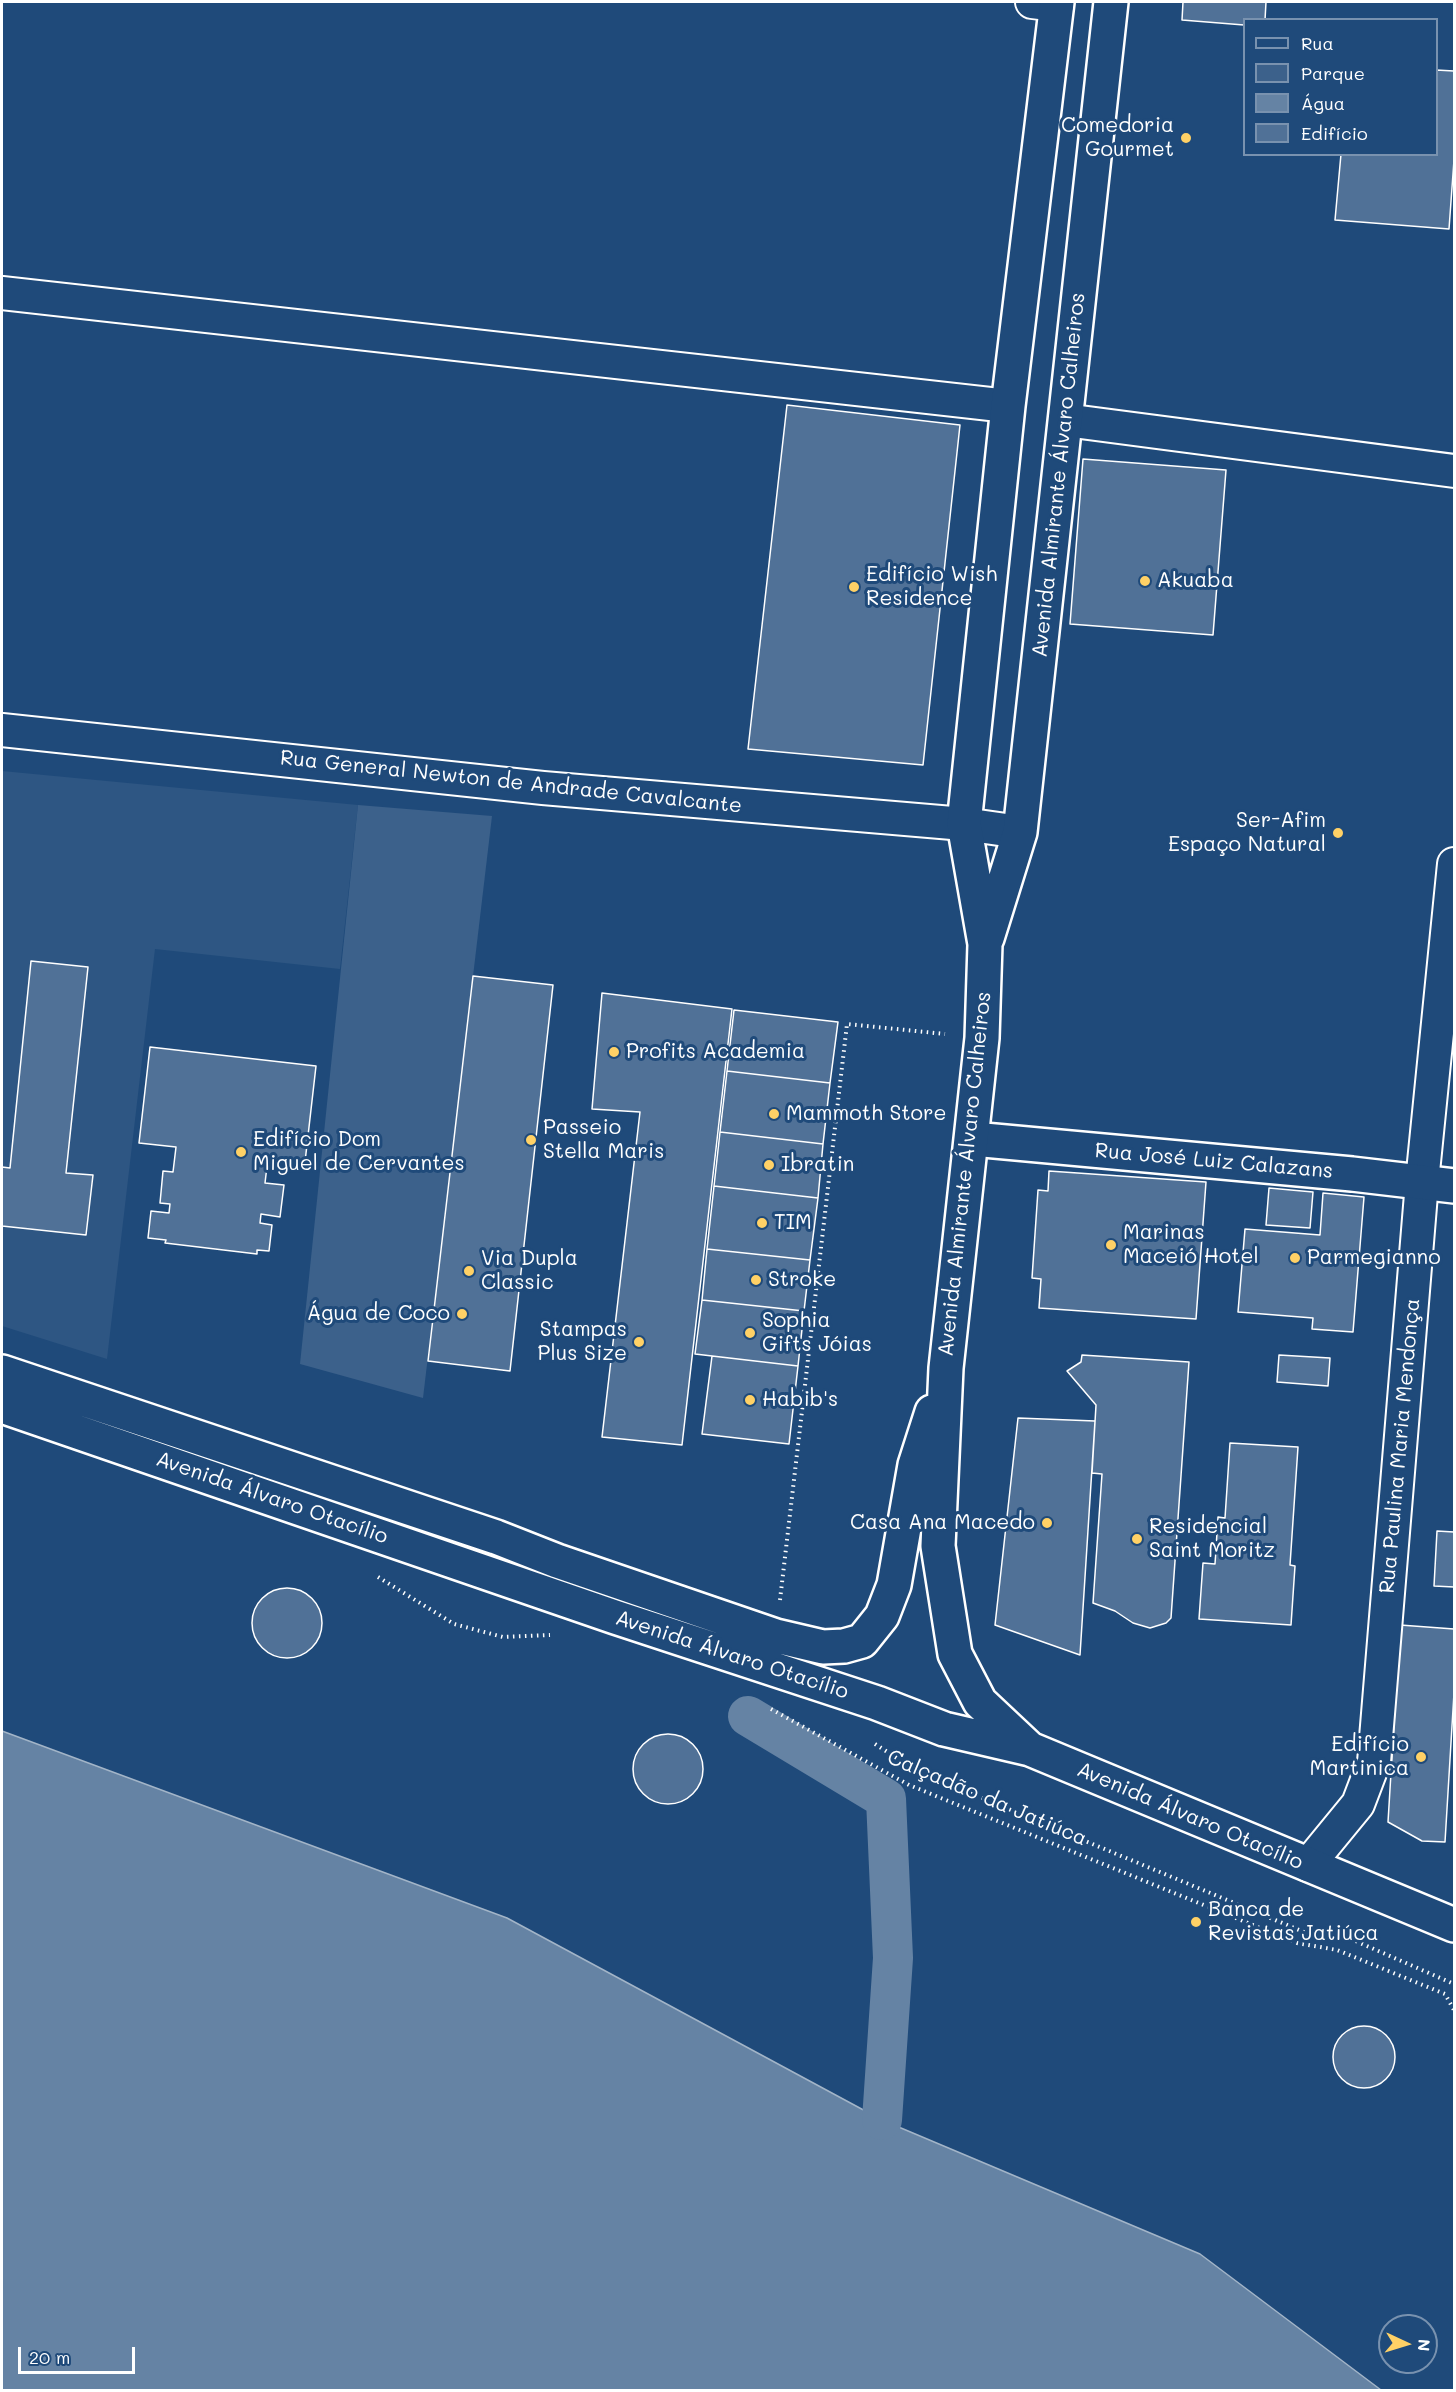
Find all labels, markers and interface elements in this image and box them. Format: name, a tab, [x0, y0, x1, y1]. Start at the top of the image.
legend	[1243, 18, 1438, 156]
text: Rua	[1301, 31, 1334, 55]
text: Parque	[1301, 61, 1365, 85]
text: Água	[1301, 91, 1345, 115]
place label: Comedoria Gourmet	[1061, 113, 1174, 163]
text: Edifício	[1301, 121, 1368, 145]
marker: Comedoria Gourmet	[1179, 131, 1193, 145]
street label: Avenida Almirante Álvaro Calheiros	[1027, 291, 1091, 659]
place label: Edifício Wish Residence	[866, 562, 997, 612]
place label: Akuaba	[1157, 568, 1234, 594]
marker: Akuaba	[1138, 574, 1152, 588]
marker: Edifício Wish Residence	[847, 580, 861, 594]
street label: Rua General Newton de Andrade Cavalcante	[279, 745, 743, 819]
place label: Ser-Afim Espaço Natural	[1168, 808, 1326, 858]
marker: Ser-Afim Espaço Natural	[1331, 826, 1345, 840]
street label: Avenida Almirante Álvaro Calheiros	[933, 990, 997, 1358]
place label: Profits Academia	[626, 1039, 805, 1065]
marker: Profits Academia	[607, 1045, 621, 1059]
place label: Mammoth Store	[786, 1101, 947, 1127]
marker: Mammoth Store	[767, 1107, 781, 1121]
place label: Passeio Stella Maris	[543, 1115, 664, 1165]
place label: Edifício Dom Miguel de Cervantes	[253, 1127, 465, 1177]
marker: Passeio Stella Maris	[524, 1133, 538, 1147]
street label: Rua José Luiz Calazans	[1094, 1138, 1334, 1184]
marker: Edifício Dom Miguel de Cervantes	[234, 1145, 248, 1159]
place label: Ibratin	[781, 1152, 854, 1178]
marker: Ibratin	[762, 1158, 776, 1172]
place label: TIM	[774, 1210, 812, 1236]
marker: TIM	[755, 1216, 769, 1230]
place label: Marinas Maceió Hotel	[1123, 1220, 1259, 1270]
marker: Marinas Maceió Hotel	[1104, 1238, 1118, 1252]
place label: Parmegianno	[1307, 1245, 1441, 1271]
place label: Via Dupla Classic	[481, 1246, 578, 1296]
marker: Parmegianno	[1288, 1251, 1302, 1265]
marker: Via Dupla Classic	[462, 1264, 476, 1278]
place label: Stroke	[768, 1267, 836, 1293]
marker: Stroke	[749, 1273, 763, 1287]
street label: Rua Paulina Maria Mendonça	[1375, 1297, 1425, 1595]
place label: Água de Coco	[307, 1301, 450, 1327]
marker: Água de Coco	[455, 1307, 469, 1321]
place label: Sophia Gifts Jóias	[762, 1308, 872, 1358]
place label: Stampas Plus Size	[538, 1317, 627, 1367]
marker: Sophia Gifts Jóias	[743, 1326, 757, 1340]
marker: Stampas Plus Size	[632, 1335, 646, 1349]
place label: Habib's	[762, 1387, 838, 1413]
marker: Habib's	[743, 1393, 757, 1407]
street label: Avenida Álvaro Otacílio	[153, 1446, 391, 1550]
place label: Casa Ana Macedo	[850, 1510, 1035, 1536]
place label: Residencial Saint Moritz	[1149, 1514, 1275, 1564]
marker: Casa Ana Macedo	[1040, 1516, 1054, 1530]
marker: Residencial Saint Moritz	[1130, 1532, 1144, 1546]
street label: Avenida Álvaro Otacílio	[612, 1605, 852, 1705]
place label: Edifício Martinica	[1309, 1732, 1409, 1782]
street label: Calçadão da Jatiúca	[883, 1744, 1091, 1852]
marker: Edifício Martinica	[1414, 1750, 1428, 1764]
street label: Avenida Álvaro Otacílio	[1073, 1757, 1307, 1875]
place label: Banca de Revistas Jatiúca	[1208, 1897, 1379, 1947]
marker: Banca de Revistas Jatiúca	[1189, 1915, 1203, 1929]
north arrow	[1378, 2314, 1438, 2374]
scale bar	[21, 2335, 138, 2373]
text: N	[1414, 2338, 1435, 2352]
text: 20 m	[29, 2345, 70, 2369]

